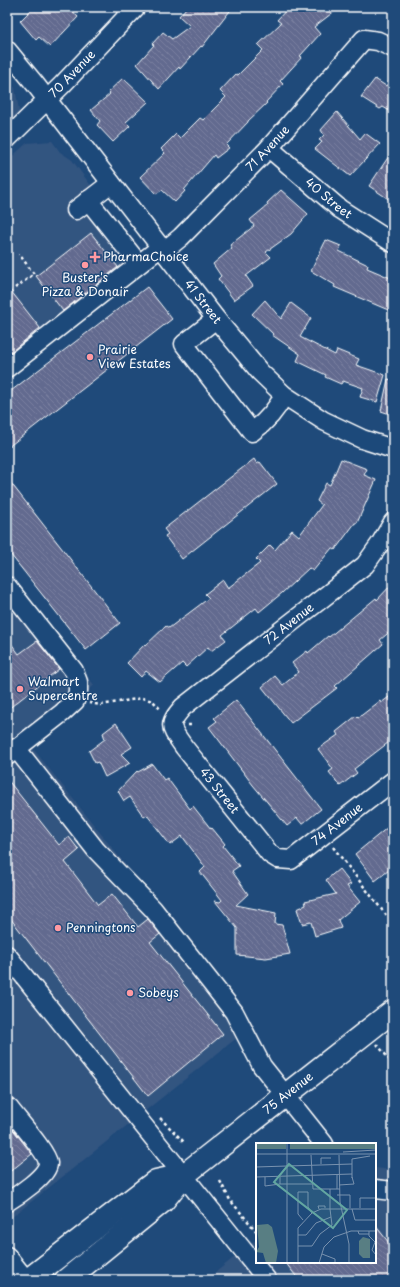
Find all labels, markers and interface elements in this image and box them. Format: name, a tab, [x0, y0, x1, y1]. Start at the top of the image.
street label: 70 Avenue	[44, 45, 99, 101]
street label: 71 Avenue	[241, 120, 293, 175]
street label: 40 Street	[302, 173, 356, 223]
place label: PharmaChoice	[103, 247, 189, 265]
marker: PharmaChoice	[90, 252, 100, 262]
marker: Buster's Pizza & Donair	[80, 260, 90, 270]
place label: Buster's Pizza & Donair	[42, 268, 129, 300]
street label: 41 Street	[181, 275, 226, 327]
place label: Prairie View Estates	[98, 340, 171, 372]
marker: Prairie View Estates	[85, 352, 95, 362]
street label: 72 Avenue	[260, 598, 318, 649]
place label: Walmart Supercentre	[28, 672, 98, 704]
marker: Walmart Supercentre	[15, 684, 25, 694]
street label: 43 Street	[196, 763, 244, 817]
street label: 74 Avenue	[307, 798, 366, 849]
place label: Penningtons	[66, 918, 136, 936]
marker: Penningtons	[53, 923, 63, 933]
place label: Sobeys	[138, 983, 179, 1001]
marker: Sobeys	[125, 988, 135, 998]
street label: 75 Avenue	[259, 1067, 317, 1118]
inset map	[256, 1143, 376, 1263]

